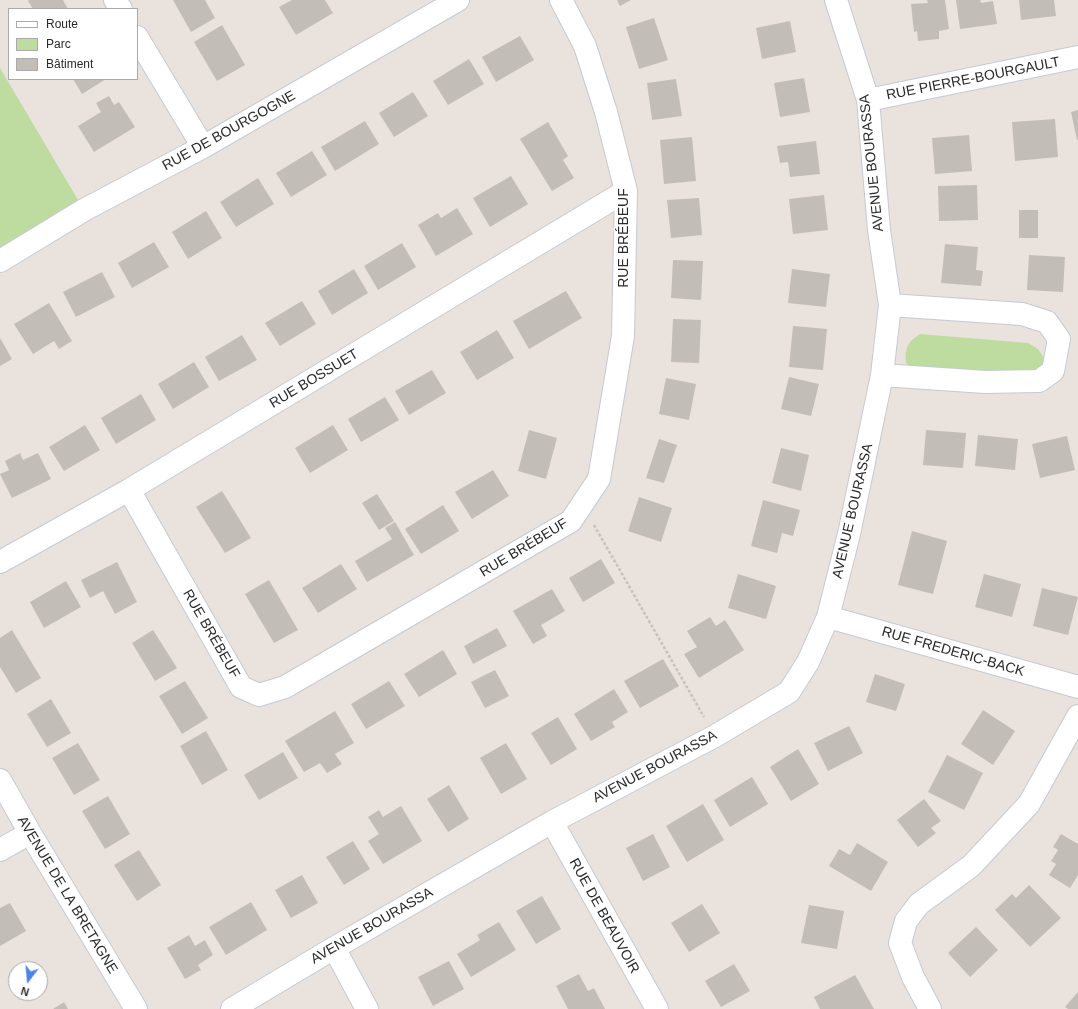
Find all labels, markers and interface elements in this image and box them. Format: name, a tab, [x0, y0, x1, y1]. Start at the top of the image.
legend	[8, 8, 138, 80]
text: Route	[46, 17, 78, 31]
text: Parc	[46, 37, 71, 51]
street label: RUE PIERRE-BOURGAULT	[885, 54, 1061, 104]
text: Bâtiment	[46, 57, 93, 71]
street label: RUE DE BOURGOGNE	[160, 87, 298, 175]
street label: AVENUE BOURASSA	[856, 93, 888, 233]
street label: RUE BRÉBEUF	[616, 188, 632, 288]
street label: RUE BOSSUET	[267, 346, 361, 412]
street label: AVENUE BOURASSA	[829, 442, 877, 580]
street label: RUE BRÉBEUF	[477, 515, 571, 581]
street label: RUE BRÉBEUF	[179, 587, 243, 681]
street label: RUE FREDERIC-BACK	[880, 624, 1026, 680]
street label: AVENUE BOURASSA	[590, 727, 720, 807]
street label: AVENUE DE LA BRETAGNE	[13, 813, 121, 977]
street label: RUE DE BEAUVOIR	[565, 855, 643, 977]
street label: AVENUE BOURASSA	[308, 884, 436, 968]
north arrow	[8, 961, 48, 1001]
text: N	[19, 985, 30, 998]

